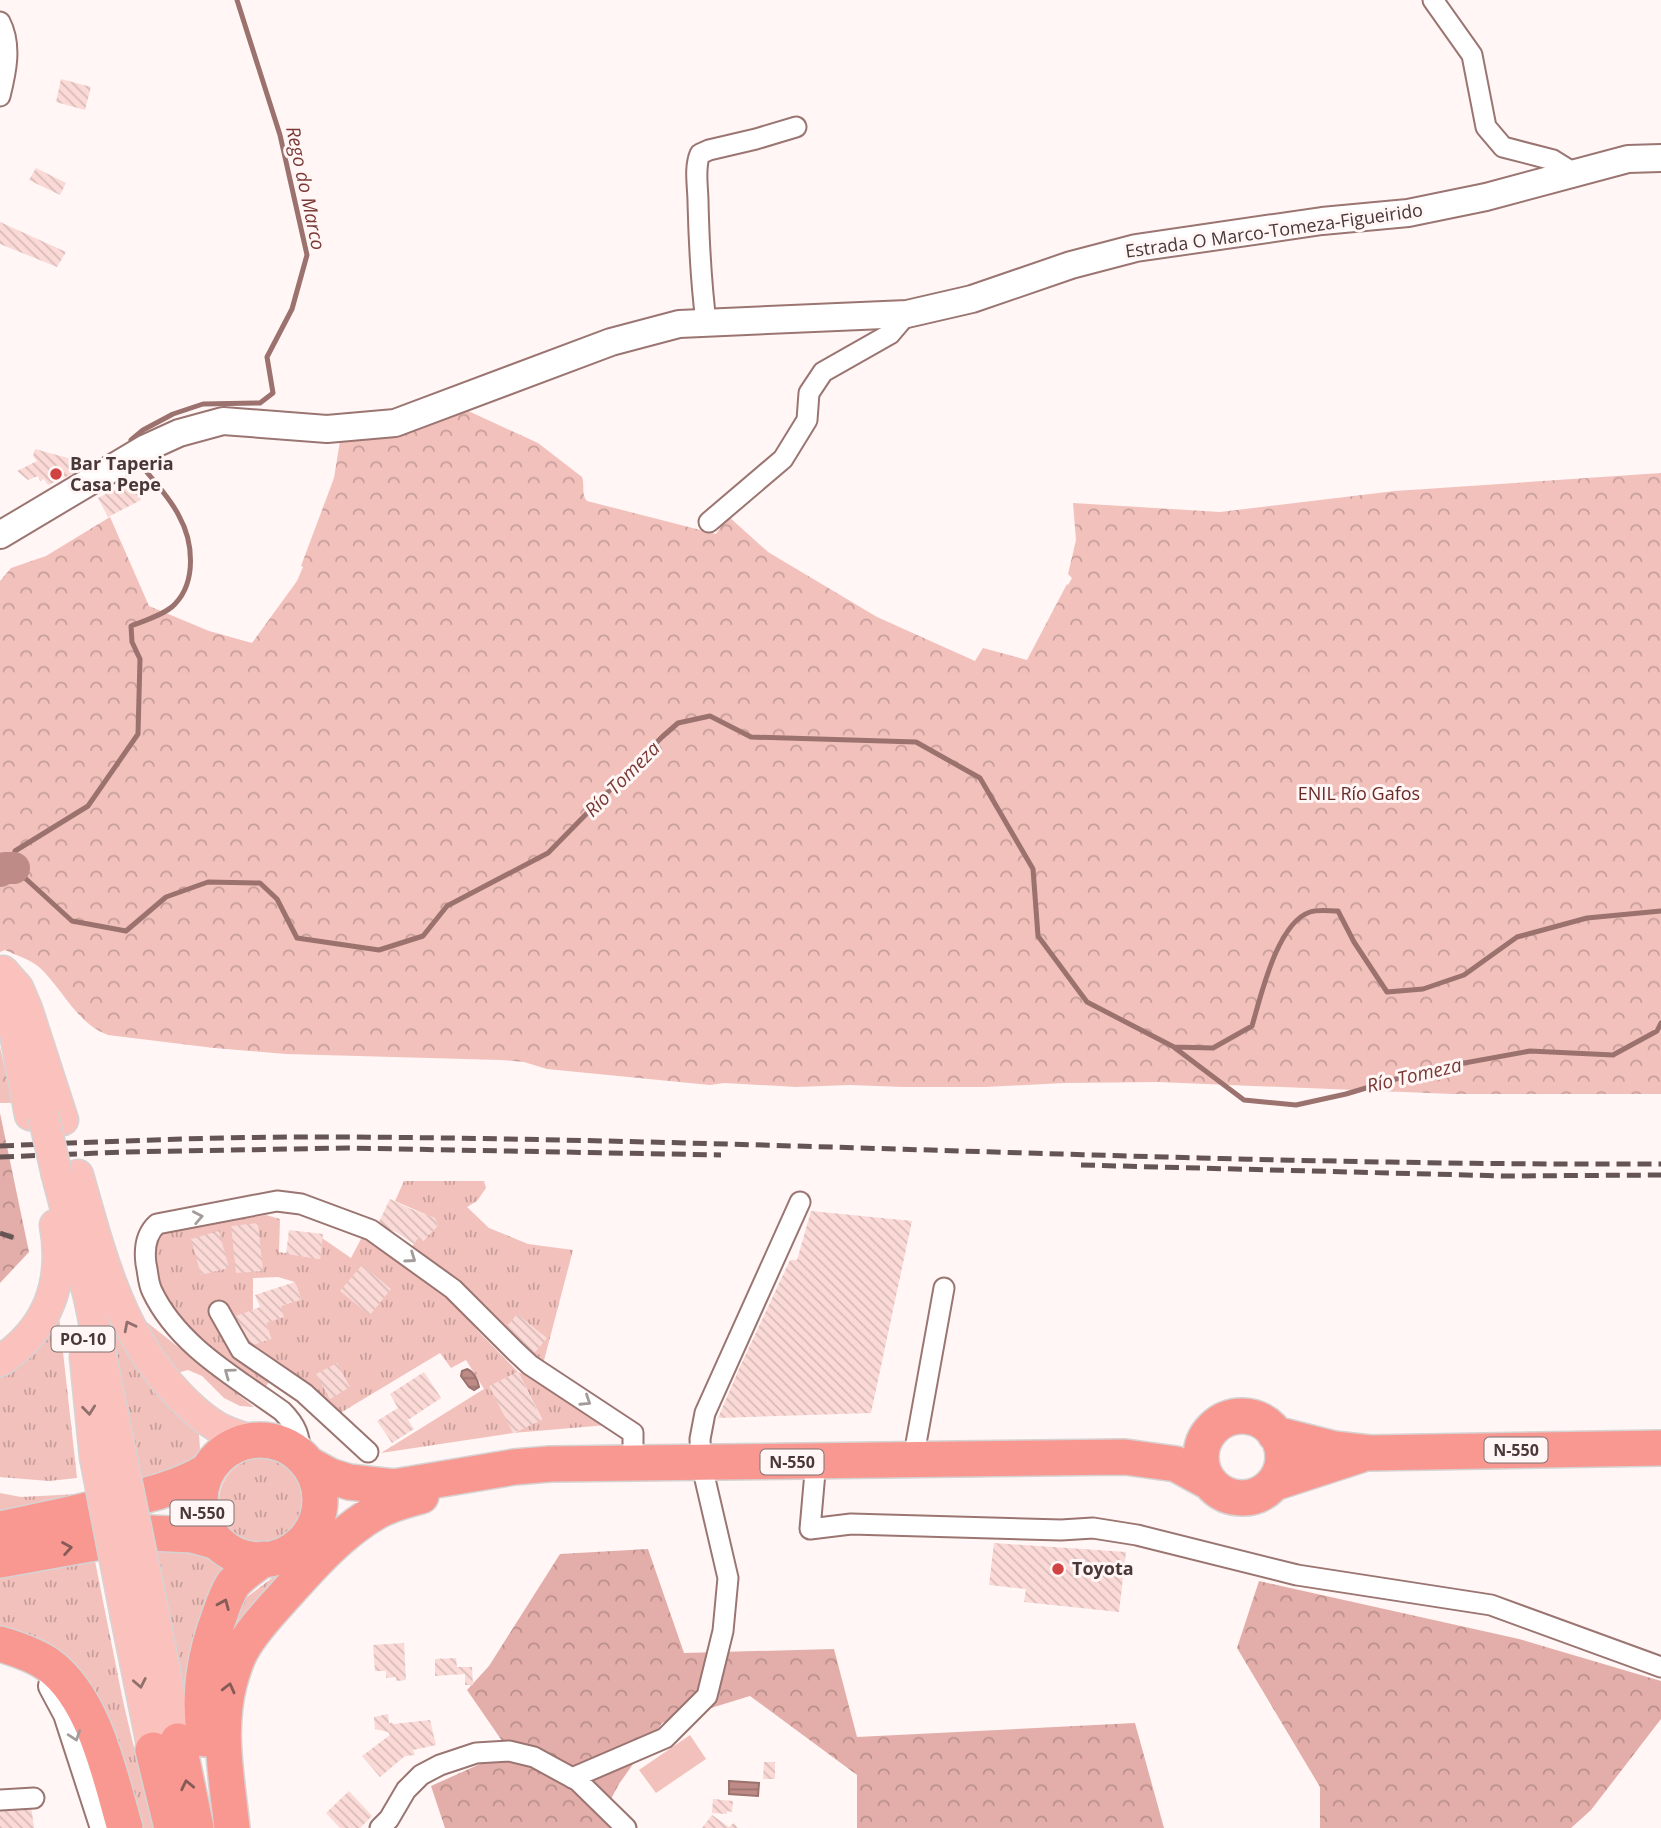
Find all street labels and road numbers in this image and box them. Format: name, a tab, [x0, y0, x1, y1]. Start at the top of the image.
street label: Estrada O Marco-Tomeza-Figueirido	[1124, 197, 1424, 263]
road number: PO-10	[52, 1326, 114, 1352]
road number: N-550	[1484, 1438, 1548, 1462]
road number: N-550	[760, 1450, 824, 1474]
road number: N-550	[170, 1500, 234, 1526]

